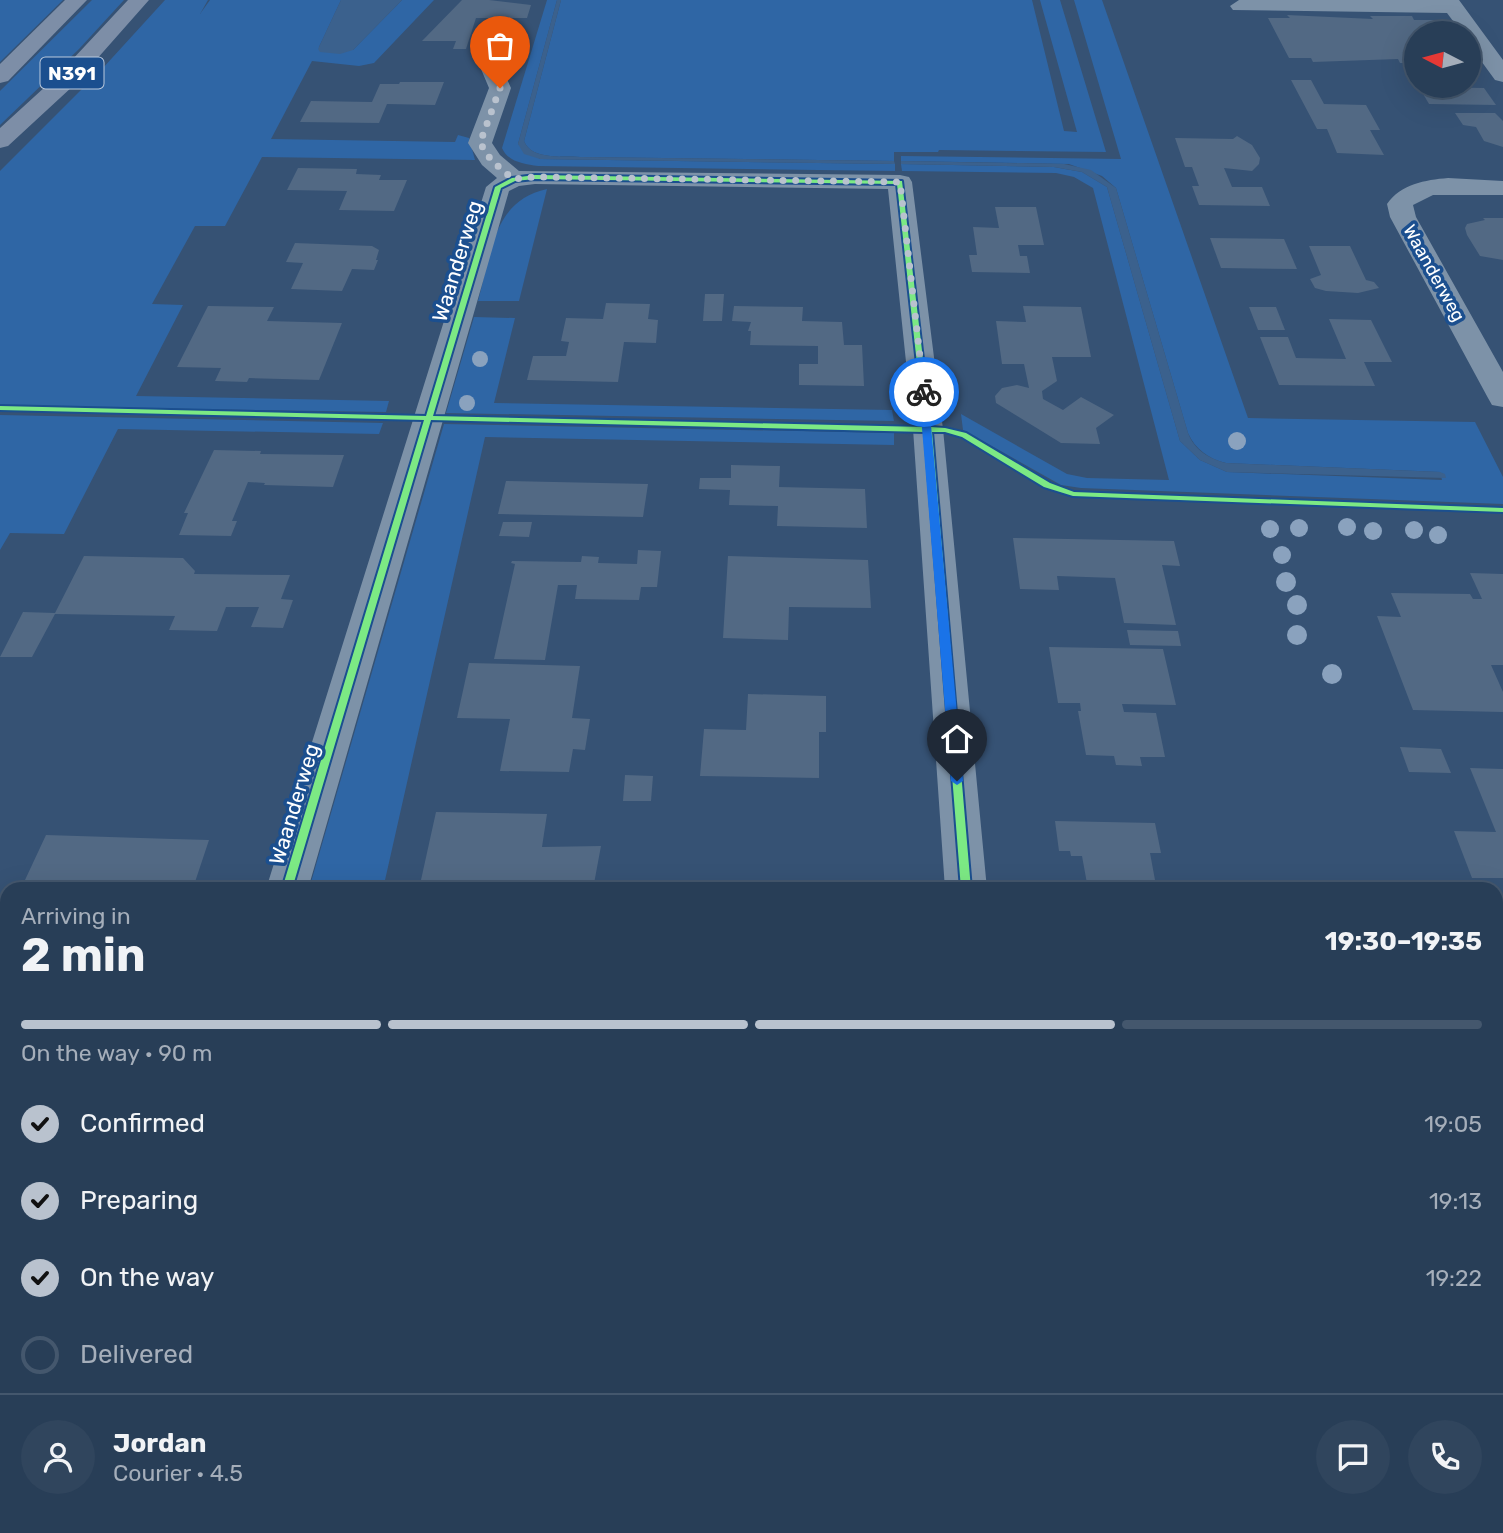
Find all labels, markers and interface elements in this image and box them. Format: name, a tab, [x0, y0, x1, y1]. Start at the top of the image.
pin	[470, 16, 530, 88]
north arrow	[1404, 21, 1480, 98]
map controls	[1404, 21, 1481, 98]
icon: bag	[481, 27, 519, 65]
road number: N391	[41, 58, 104, 88]
street label: Waanderweg	[427, 197, 487, 325]
street label: Waanderweg	[1398, 221, 1470, 325]
courier	[889, 357, 959, 427]
icon: bike	[905, 373, 943, 411]
pin	[927, 709, 987, 781]
icon: home	[938, 720, 976, 758]
street label: Waanderweg	[264, 740, 324, 868]
text: Arriving in	[21, 902, 131, 930]
text: 19:30–19:35	[1325, 926, 1482, 957]
text: 2 min	[21, 928, 146, 983]
text: On the way · 90 m	[21, 1039, 212, 1067]
icon: check	[21, 1105, 59, 1143]
text: Confirmed	[80, 1108, 205, 1139]
text: 19:05	[1424, 1110, 1482, 1138]
icon: check	[21, 1182, 59, 1220]
text: Preparing	[80, 1185, 198, 1216]
text: 19:13	[1429, 1187, 1482, 1215]
icon: check	[21, 1259, 59, 1297]
text: On the way	[80, 1262, 214, 1293]
text: 19:22	[1426, 1264, 1482, 1292]
text: Delivered	[80, 1339, 193, 1370]
button: person	[21, 1420, 95, 1494]
button: chat	[1316, 1420, 1390, 1494]
button: phone	[1408, 1420, 1482, 1494]
text: Jordan	[113, 1428, 206, 1459]
text: Courier · 4.5	[113, 1459, 243, 1487]

